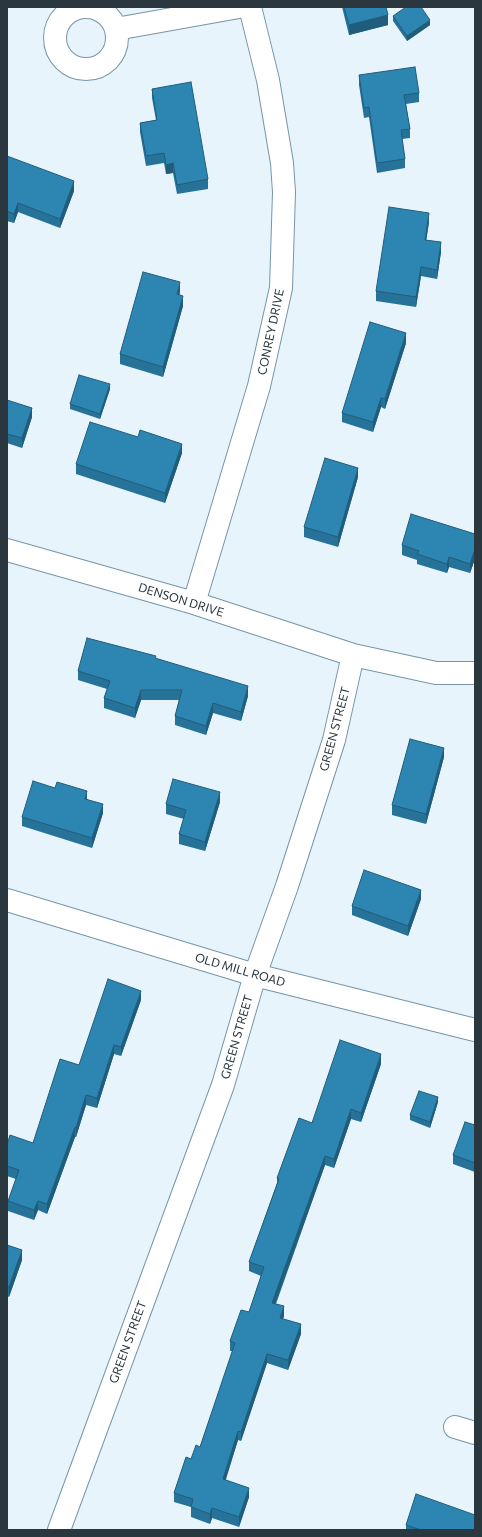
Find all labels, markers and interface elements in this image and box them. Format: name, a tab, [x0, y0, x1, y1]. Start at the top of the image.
street label: CONREY DRIVE	[255, 287, 287, 377]
street label: DENSON DRIVE	[136, 580, 226, 620]
street label: GREEN STREET	[317, 685, 353, 773]
street label: OLD MILL ROAD	[193, 950, 287, 990]
street label: GREEN STREET	[218, 993, 256, 1081]
street label: GREEN STREET	[106, 1299, 150, 1385]

